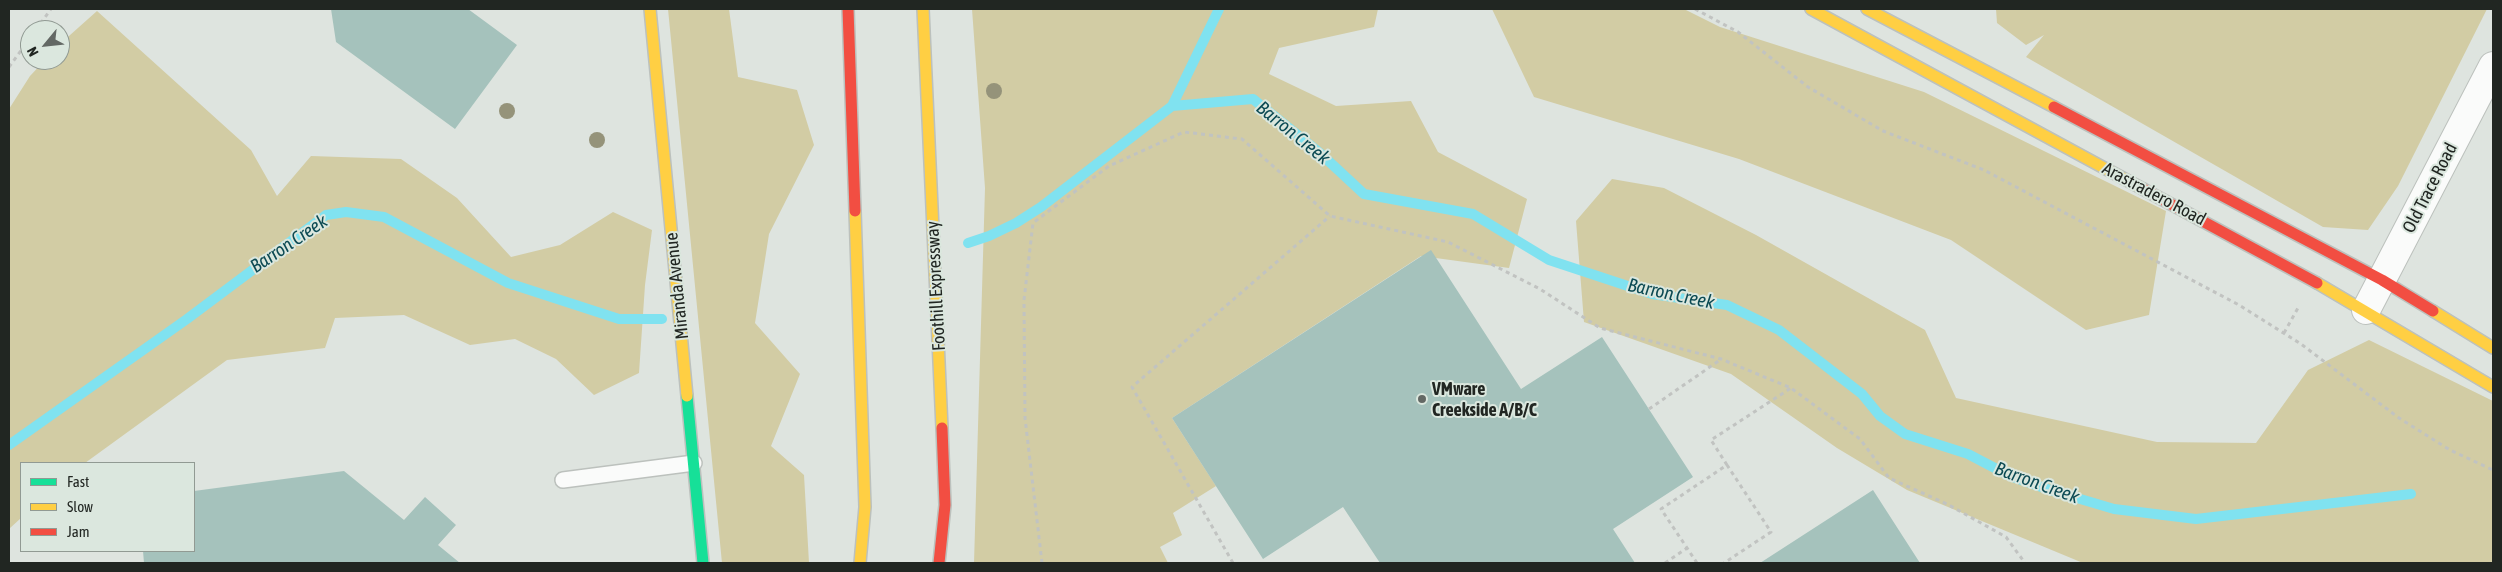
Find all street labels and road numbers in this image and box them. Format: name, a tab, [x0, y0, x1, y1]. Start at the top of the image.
street label: Old Trace Road	[2398, 139, 2462, 237]
street label: Arastradero Road	[2098, 158, 2210, 230]
street label: Foothill Expressway	[922, 221, 950, 351]
street label: Miranda Avenue	[661, 231, 693, 341]

